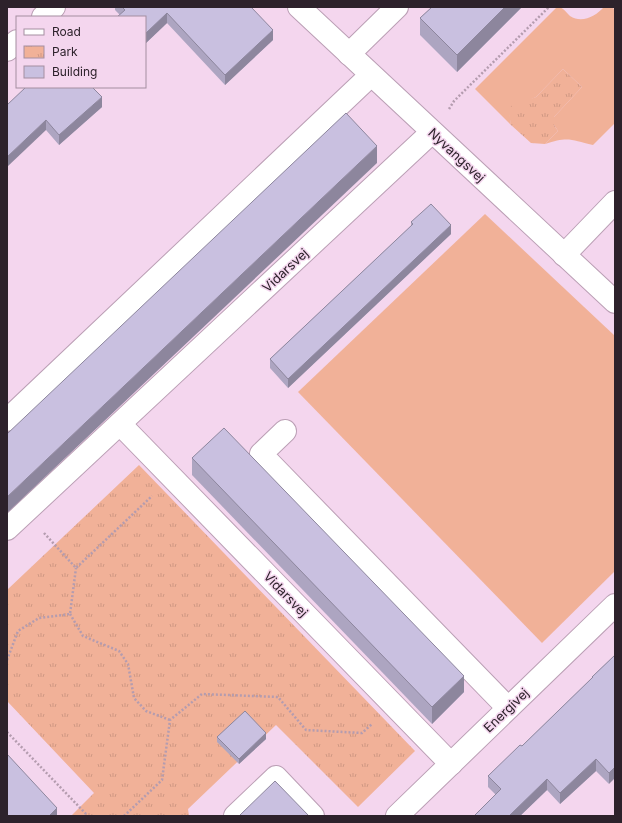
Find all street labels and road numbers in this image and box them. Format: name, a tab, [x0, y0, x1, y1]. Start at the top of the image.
street label: Nyvangsvej	[425, 125, 489, 185]
street label: Vidarsvej	[259, 245, 311, 295]
street label: Vidarsvej	[260, 568, 312, 620]
street label: Energivej	[480, 685, 532, 735]

